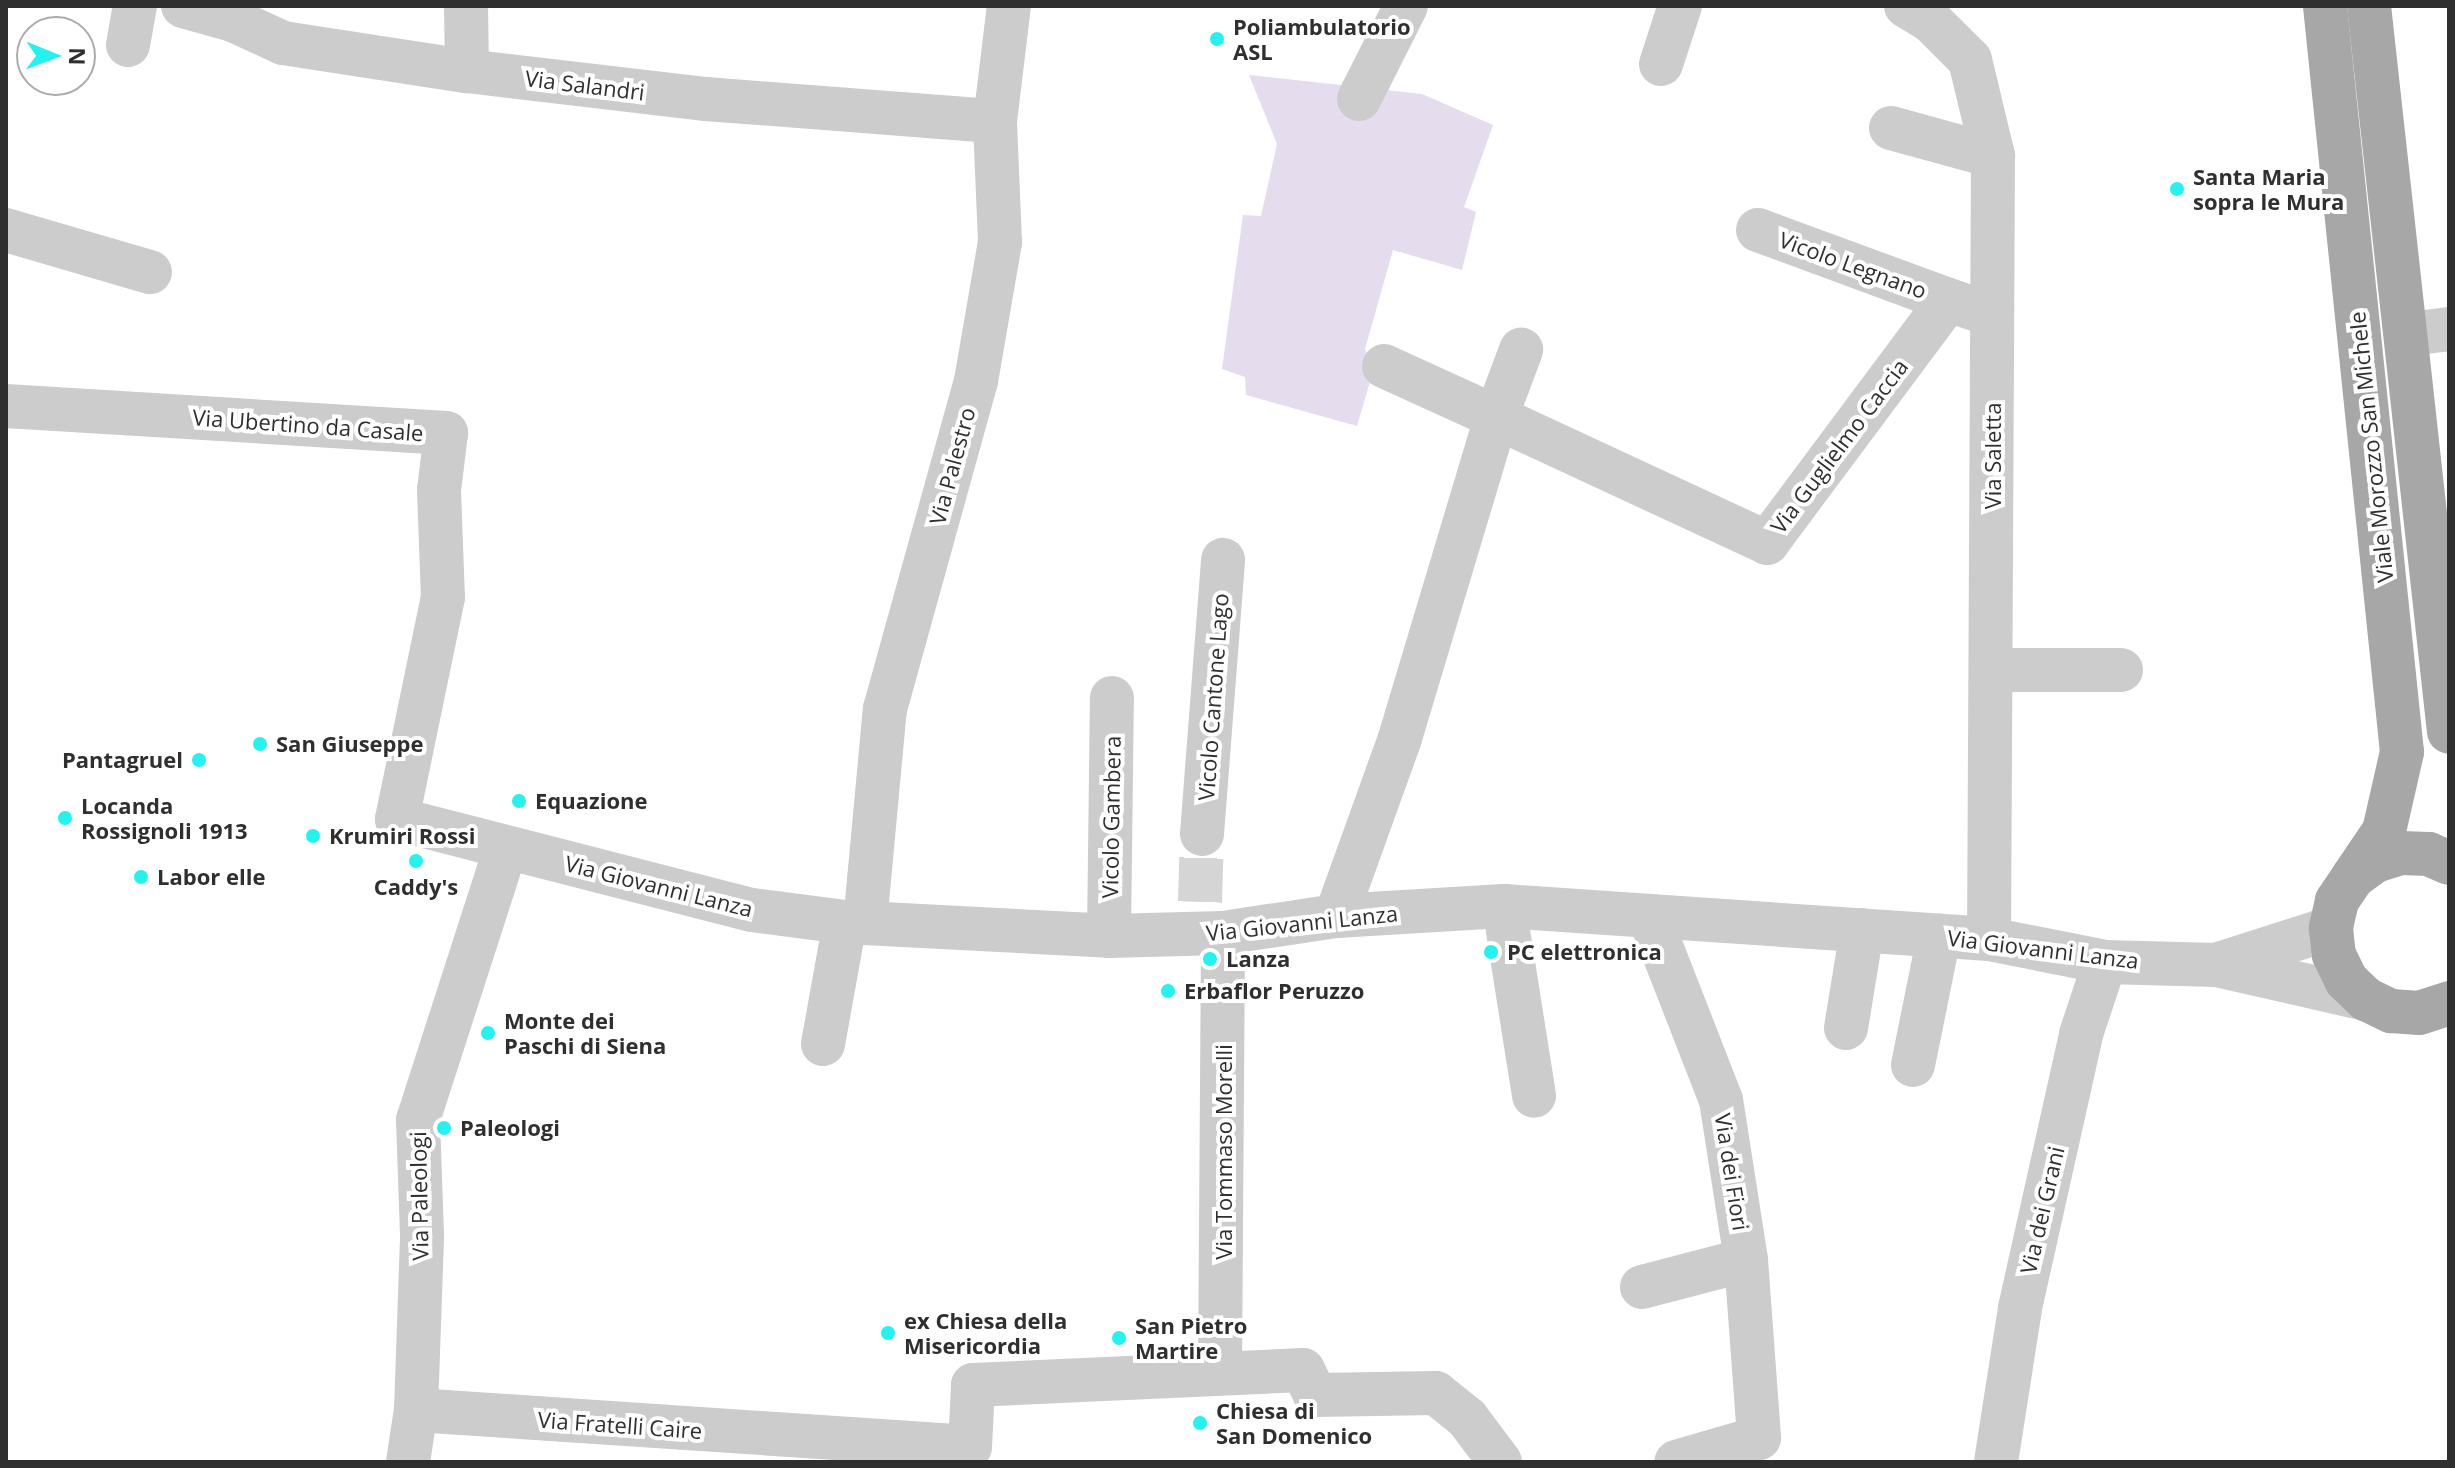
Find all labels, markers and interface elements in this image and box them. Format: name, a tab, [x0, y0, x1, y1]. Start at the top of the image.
place label: Poliambulatorio ASL	[1233, 13, 1411, 64]
north arrow	[16, 16, 96, 96]
marker: Poliambulatorio ASL	[1208, 30, 1226, 48]
text: N	[63, 47, 93, 66]
street label: Via Salandri	[524, 65, 646, 105]
place label: Santa Maria sopra le Mura	[2193, 163, 2344, 214]
marker: Santa Maria sopra le Mura	[2168, 180, 2186, 198]
street label: Vicolo Legnano	[1776, 226, 1930, 304]
street label: Viale Morozzo San Michele	[2344, 310, 2398, 584]
street label: Via Guglielmo Caccia	[1765, 354, 1913, 538]
street label: Via Saletta	[1980, 403, 2006, 509]
street label: Via Ubertino da Casale	[192, 404, 424, 446]
street label: Via Palestro	[924, 404, 980, 528]
street label: Vicolo Cantone Lago	[1193, 592, 1233, 802]
place label: San Giuseppe	[276, 731, 423, 757]
marker: San Giuseppe	[251, 735, 269, 753]
street label: Vicolo Gambera	[1096, 736, 1126, 898]
place label: Pantagruel	[62, 747, 183, 773]
marker: Pantagruel	[190, 751, 208, 769]
place label: Equazione	[535, 788, 648, 814]
place label: Locanda Rossignoli 1913	[81, 792, 248, 844]
marker: Equazione	[510, 792, 528, 810]
marker: Locanda Rossignoli 1913	[56, 809, 74, 827]
place label: Krumiri Rossi	[329, 823, 476, 849]
marker: Krumiri Rossi	[304, 827, 322, 845]
street label: Via Giovanni Lanza	[562, 850, 756, 922]
marker: Caddy's	[407, 852, 425, 870]
place label: Labor elle	[157, 864, 265, 890]
marker: Labor elle	[132, 868, 150, 886]
place label: Caddy's	[374, 874, 458, 900]
street label: Via Giovanni Lanza	[1205, 900, 1399, 946]
street label: Via Giovanni Lanza	[1946, 924, 2140, 974]
place label: PC elettronica	[1507, 939, 1662, 965]
marker: PC elettronica	[1482, 943, 1500, 961]
place label: Lanza	[1226, 946, 1290, 972]
marker: Lanza	[1201, 950, 1219, 968]
place label: Erbaflor Peruzzo	[1184, 978, 1364, 1004]
marker: Erbaflor Peruzzo	[1159, 982, 1177, 1000]
place label: Monte dei Paschi di Siena	[504, 1007, 666, 1058]
marker: Monte dei Paschi di Siena	[479, 1024, 497, 1042]
street label: Via Tommaso Morelli	[1211, 1044, 1237, 1260]
street label: Via dei Fiori	[1710, 1111, 1754, 1233]
place label: Paleologi	[460, 1115, 560, 1141]
marker: Paleologi	[435, 1119, 453, 1137]
street label: Via Paleologi	[405, 1131, 433, 1261]
street label: Via dei Grani	[2015, 1144, 2069, 1276]
place label: ex Chiesa della Misericordia	[904, 1307, 1067, 1358]
place label: San Pietro Martire	[1135, 1312, 1247, 1364]
marker: ex Chiesa della Misericordia	[879, 1324, 897, 1342]
marker: San Pietro Martire	[1110, 1329, 1128, 1347]
place label: Chiesa di San Domenico	[1216, 1397, 1372, 1448]
street label: Via Fratelli Caire	[537, 1406, 703, 1444]
marker: Chiesa di San Domenico	[1191, 1414, 1209, 1432]

